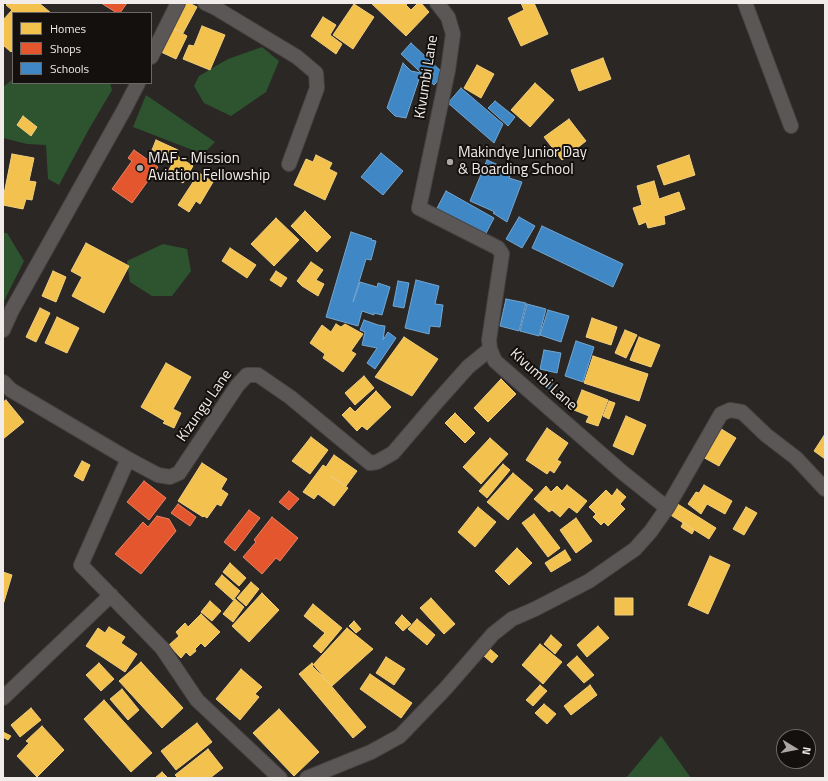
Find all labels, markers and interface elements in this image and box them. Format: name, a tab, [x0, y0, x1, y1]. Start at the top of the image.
legend	[12, 12, 152, 84]
text: Homes	[50, 19, 86, 38]
street label: Kivumbi Lane	[412, 34, 442, 120]
text: Shops	[50, 39, 81, 58]
text: Schools	[50, 59, 89, 78]
place label: Makindye Junior Day & Boarding School	[458, 144, 587, 179]
place label: MAF - Mission Aviation Fellowship	[148, 150, 270, 185]
marker: Makindye Junior Day & Boarding School	[445, 157, 455, 167]
marker: MAF - Mission Aviation Fellowship	[135, 163, 145, 173]
street label: Kivumbi Lane	[506, 345, 580, 415]
street label: Kizungu Lane	[174, 366, 236, 446]
north arrow	[776, 729, 816, 769]
text: N	[798, 746, 815, 756]

